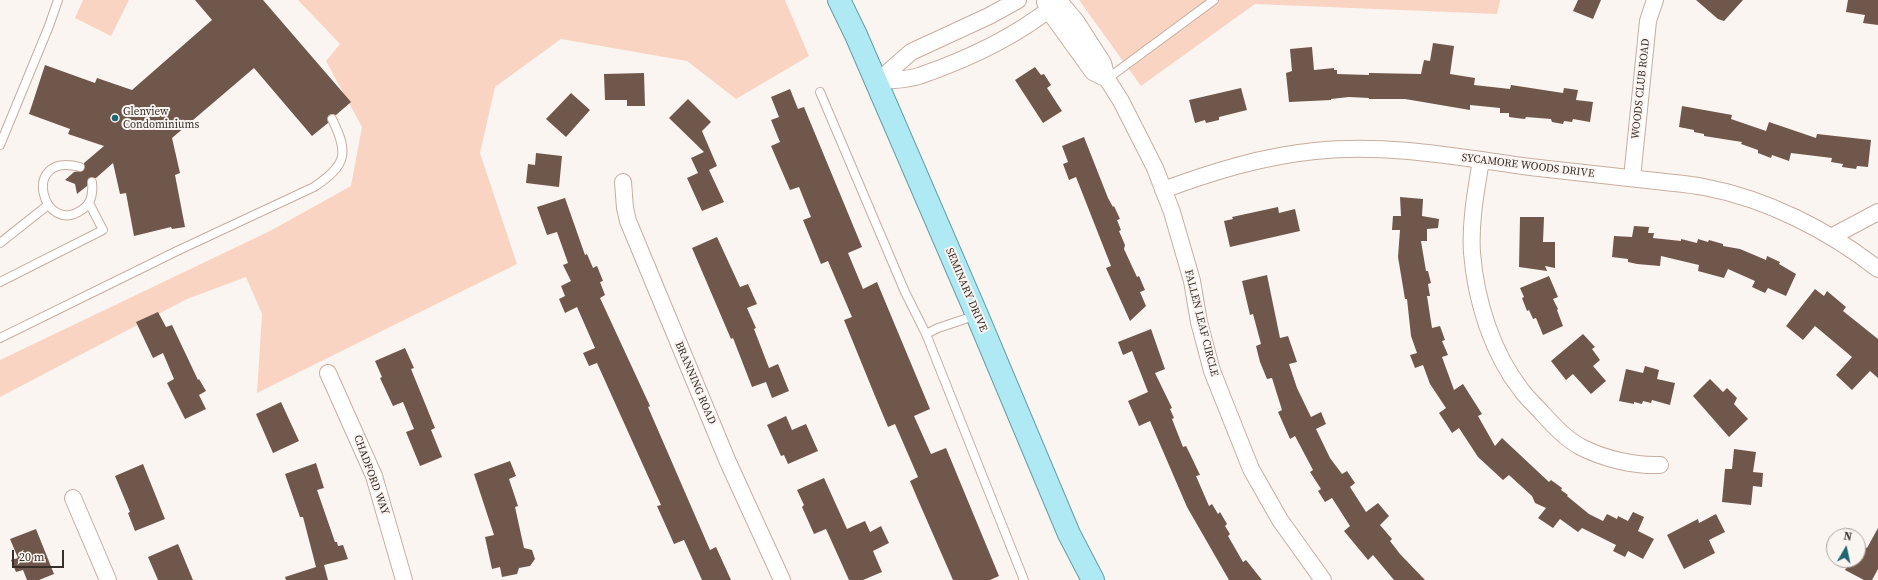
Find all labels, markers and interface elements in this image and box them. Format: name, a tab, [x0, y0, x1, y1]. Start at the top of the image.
street label: WOODS CLUB ROAD	[1629, 38, 1653, 140]
place label: Glenview Condominiums	[123, 105, 199, 131]
marker: Glenview Condominiums	[110, 113, 120, 123]
street label: SYCAMORE WOODS DRIVE	[1461, 151, 1595, 181]
street label: SEMINARY DRIVE	[942, 246, 990, 334]
street label: FALLEN LEAF CIRCLE	[1181, 268, 1221, 378]
street label: BRANNING ROAD	[672, 340, 718, 426]
street label: CHADFORD WAY	[350, 433, 392, 517]
north arrow	[1826, 528, 1866, 568]
text: N	[1843, 529, 1853, 545]
scale bar	[14, 542, 66, 568]
text: 20 m	[19, 549, 45, 565]

